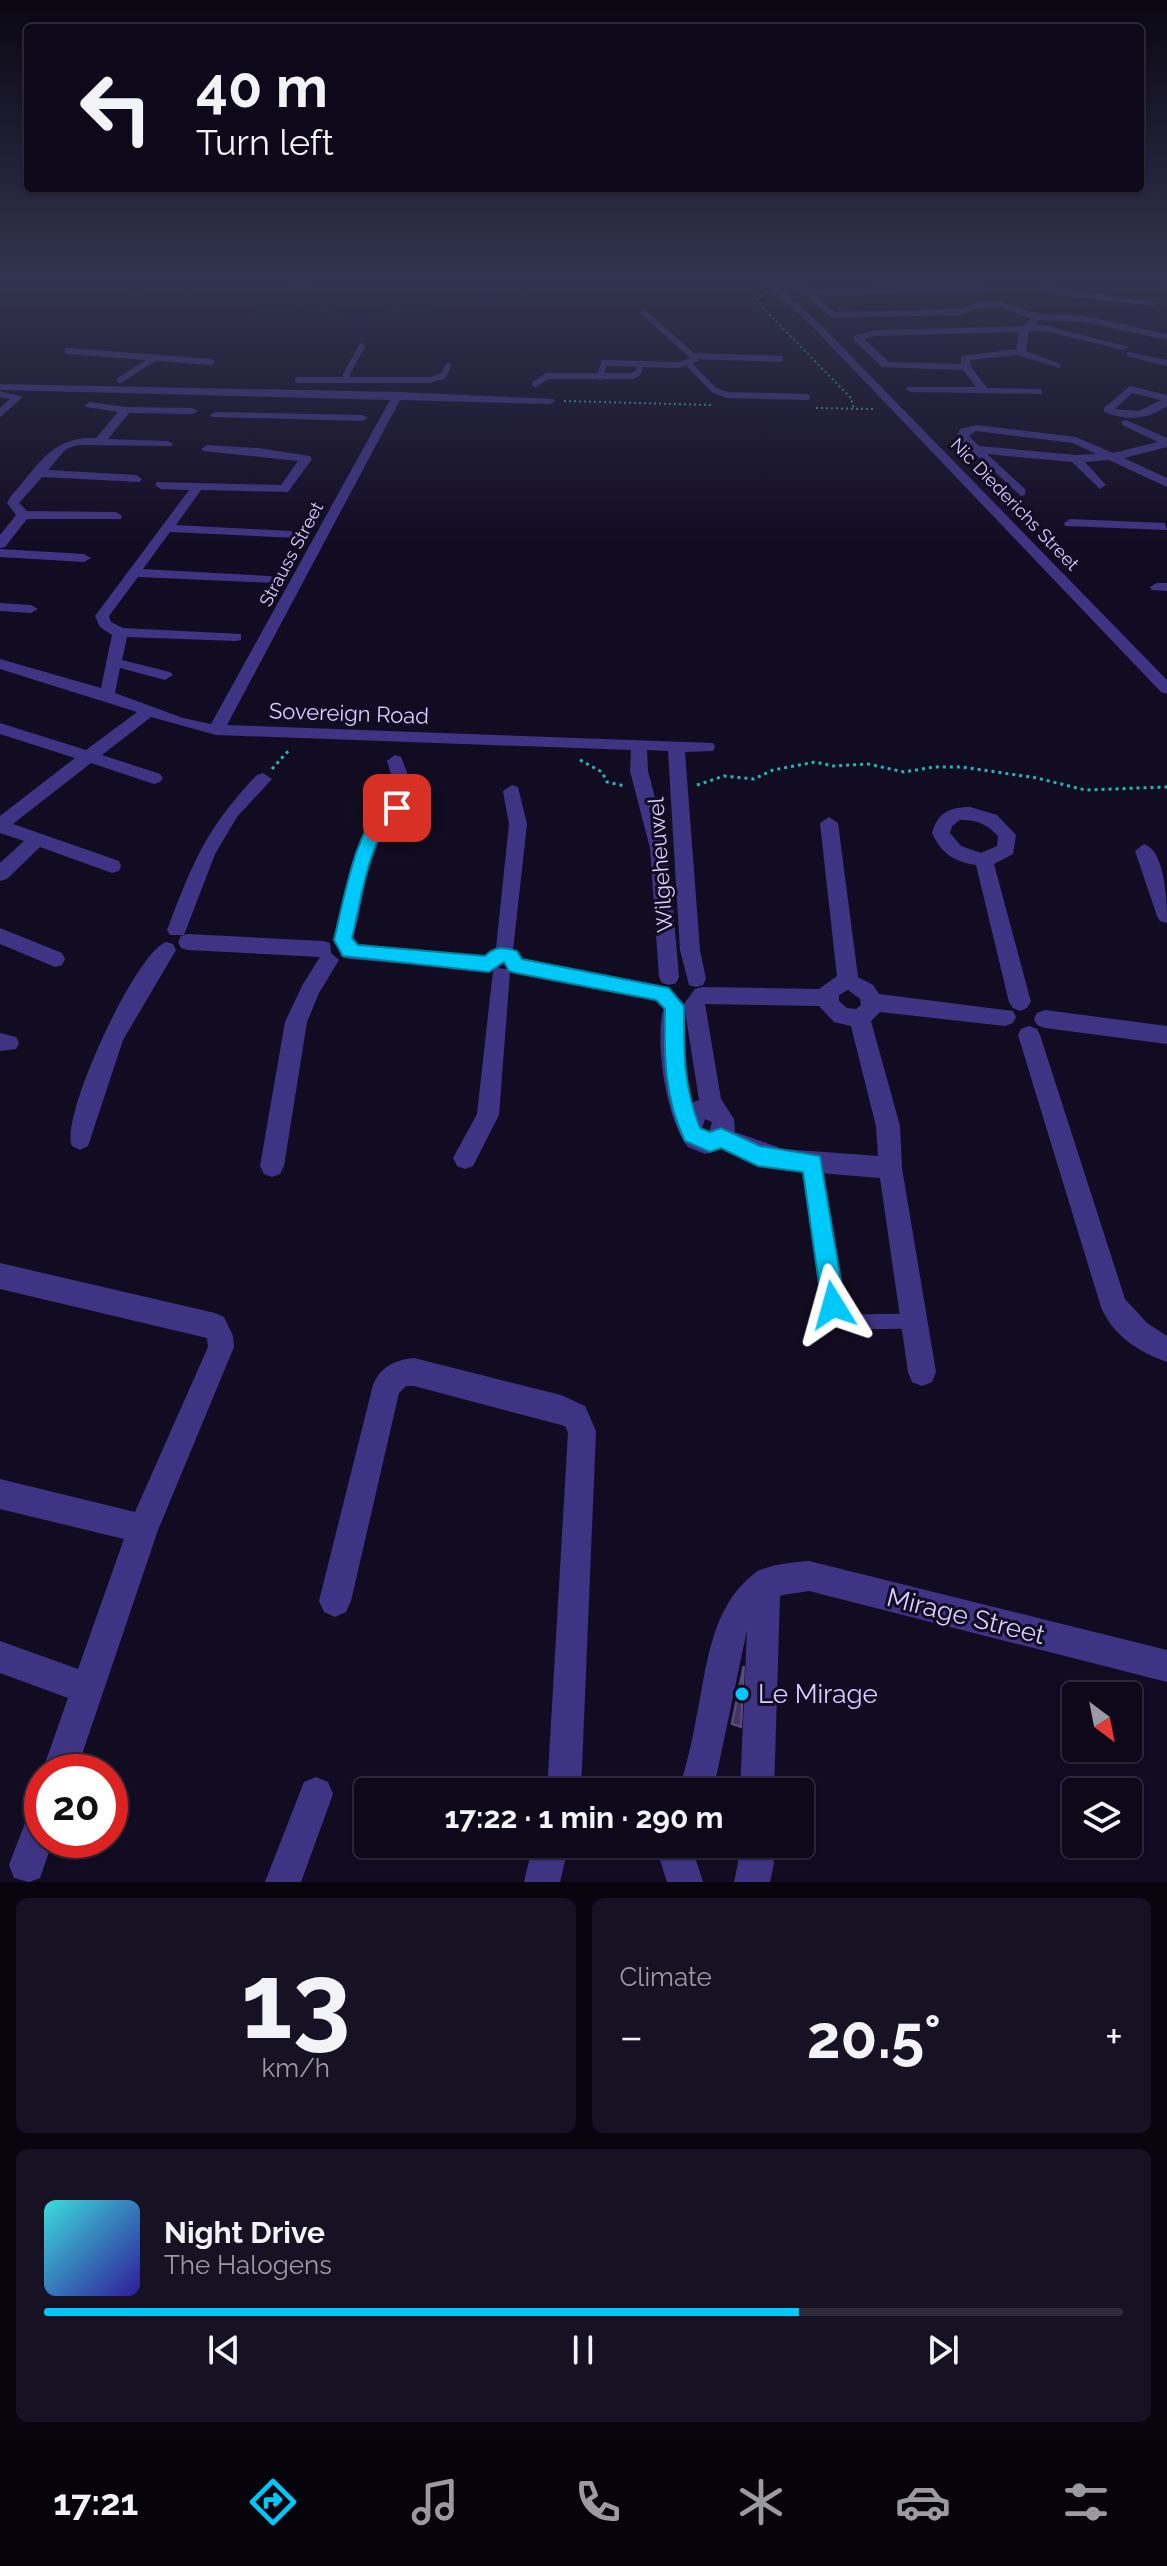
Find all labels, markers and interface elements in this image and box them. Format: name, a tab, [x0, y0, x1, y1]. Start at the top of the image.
text: 40 m	[196, 54, 328, 120]
icon: left	[64, 56, 168, 160]
text: Turn left	[196, 121, 334, 163]
street label: Nic Diederichs Street	[947, 434, 1083, 574]
street label: Strauss Street	[255, 498, 327, 610]
street label: Sovereign Road	[269, 697, 429, 729]
pin	[363, 774, 431, 842]
icon: arrive	[375, 786, 419, 830]
street label: Wilgeheuwel	[642, 797, 678, 933]
position arrow	[791, 1263, 875, 1347]
street label: Mirage Street	[884, 1582, 1048, 1650]
place label: Le Mirage	[758, 1679, 878, 1709]
north arrow	[1062, 1682, 1142, 1762]
map controls	[1062, 1682, 1142, 1858]
marker: Le Mirage	[733, 1685, 751, 1703]
speed limit sign: 20	[24, 1754, 128, 1858]
button: layers	[1062, 1778, 1142, 1858]
text: 17:22 · 1 min · 290 m	[444, 1800, 724, 1835]
text: 13	[241, 1940, 350, 2062]
text: Climate	[620, 1962, 712, 1992]
text: 20.5°	[807, 2002, 941, 2072]
text: −	[620, 2011, 643, 2062]
text: +	[1105, 2011, 1123, 2062]
text: km/h	[261, 2053, 330, 2083]
text: Night Drive	[164, 2215, 325, 2250]
text: The Halogens	[164, 2250, 332, 2280]
icon: previous	[202, 2328, 246, 2372]
icon: pause	[561, 2328, 605, 2372]
icon: next	[921, 2328, 965, 2372]
icon: directions	[245, 2474, 301, 2530]
icon: music	[407, 2474, 463, 2530]
icon: phone	[570, 2474, 626, 2530]
icon: climate	[733, 2474, 789, 2530]
icon: car	[895, 2474, 951, 2530]
icon: filters	[1058, 2474, 1114, 2530]
text: 17:21	[53, 2481, 138, 2523]

